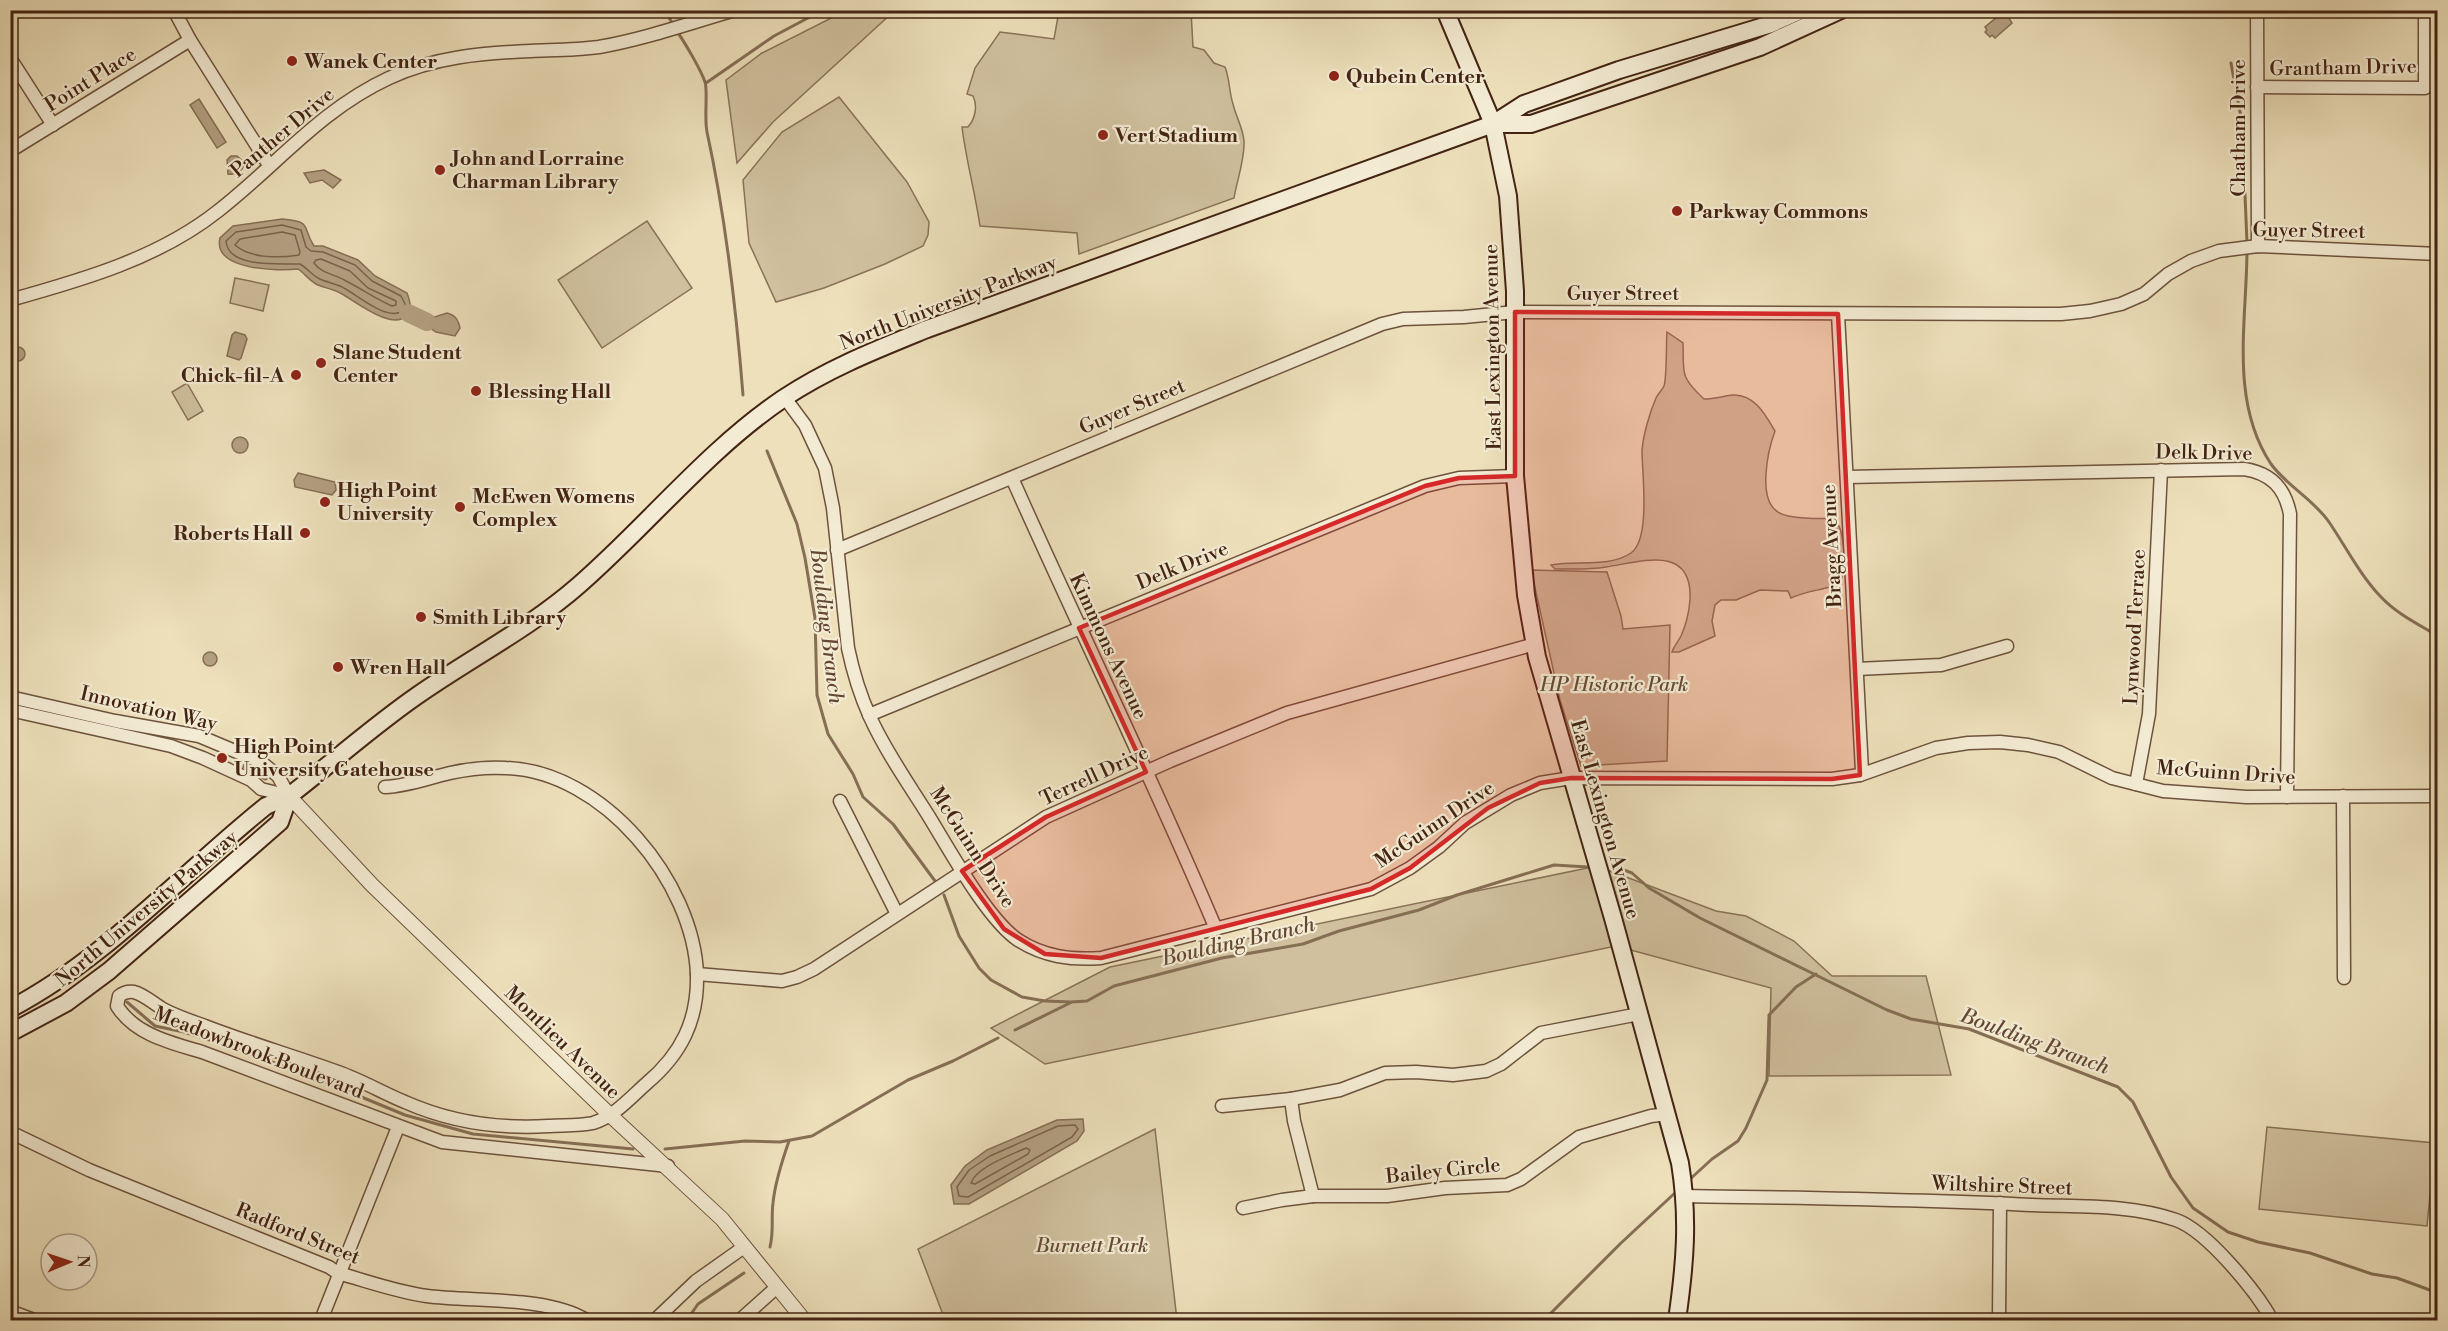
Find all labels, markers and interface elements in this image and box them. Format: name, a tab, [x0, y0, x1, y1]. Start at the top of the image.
street label: Point Place	[40, 42, 141, 118]
place label: Wanek Center	[303, 50, 437, 75]
marker: Wanek Center	[285, 54, 299, 68]
street label: Grantham Drive	[2269, 55, 2417, 82]
street label: Chatham Drive	[2227, 59, 2252, 197]
place label: Qubein Center	[1346, 65, 1485, 90]
marker: Qubein Center	[1327, 69, 1341, 83]
street label: Panther Drive	[226, 83, 340, 184]
place label: Vert Stadium	[1114, 124, 1238, 149]
marker: Vert Stadium	[1096, 128, 1110, 142]
place label: John and Lorraine Charman Library	[449, 147, 625, 195]
marker: John and Lorraine Charman Library	[433, 163, 447, 177]
place label: Parkway Commons	[1689, 200, 1868, 225]
marker: Parkway Commons	[1670, 204, 1684, 218]
street label: Guyer Street	[2252, 218, 2366, 245]
street label: East Lexington Avenue	[1479, 244, 1508, 450]
street label: North University Parkway	[836, 250, 1061, 356]
street label: Guyer Street	[1567, 282, 1679, 307]
place label: Slane Student Center	[333, 341, 463, 389]
marker: Slane Student Center	[314, 356, 328, 370]
place label: Chick-fil-A	[181, 364, 285, 389]
marker: Chick-fil-A	[289, 368, 303, 382]
street label: Guyer Street	[1076, 374, 1189, 441]
place label: Blessing Hall	[488, 380, 612, 405]
marker: Blessing Hall	[469, 384, 483, 398]
street label: Delk Drive	[2155, 440, 2253, 467]
place label: High Point University	[337, 479, 438, 527]
street label: Bragg Avenue	[1817, 484, 1848, 609]
place label: McEwen Womens Complex	[472, 485, 635, 533]
marker: High Point University	[318, 495, 332, 509]
marker: McEwen Womens Complex	[453, 500, 467, 514]
place label: Roberts Hall	[173, 522, 293, 547]
marker: Roberts Hall	[298, 526, 312, 540]
street label: Delk Drive	[1133, 537, 1232, 596]
water label: Boulding Branch	[803, 546, 848, 706]
street label: Lynwood Terrace	[2119, 548, 2152, 706]
street label: Kimmons Avenue	[1063, 570, 1152, 724]
place label: Smith Library	[433, 606, 567, 631]
marker: Smith Library	[414, 610, 428, 624]
place label: Wren Hall	[349, 656, 446, 681]
marker: Wren Hall	[331, 660, 345, 674]
park label: HP Historic Park	[1539, 673, 1688, 698]
street label: Innovation Way	[78, 682, 220, 737]
street label: East Lexington Avenue	[1564, 717, 1645, 922]
place label: High Point University Gatehouse	[234, 735, 434, 783]
street label: Terrell Drive	[1036, 740, 1153, 812]
marker: High Point University Gatehouse	[215, 751, 229, 765]
street label: McGuinn Drive	[2155, 756, 2296, 791]
street label: McGuinn Drive	[1370, 776, 1500, 875]
street label: McGuinn Drive	[923, 783, 1020, 913]
street label: North University Parkway	[51, 825, 244, 993]
water label: Boulding Branch	[1158, 912, 1318, 972]
street label: Montlieu Avenue	[499, 981, 625, 1105]
street label: Meadowbrook Boulevard	[150, 1002, 368, 1105]
water label: Boulding Branch	[1956, 1003, 2113, 1081]
street label: Bailey Circle	[1384, 1153, 1502, 1190]
street label: Wiltshire Street	[1930, 1172, 2073, 1201]
street label: Radford Street	[231, 1198, 363, 1271]
north arrow	[39, 1232, 99, 1292]
park label: Burnett Park	[1035, 1234, 1148, 1259]
text: N	[73, 1255, 93, 1269]

